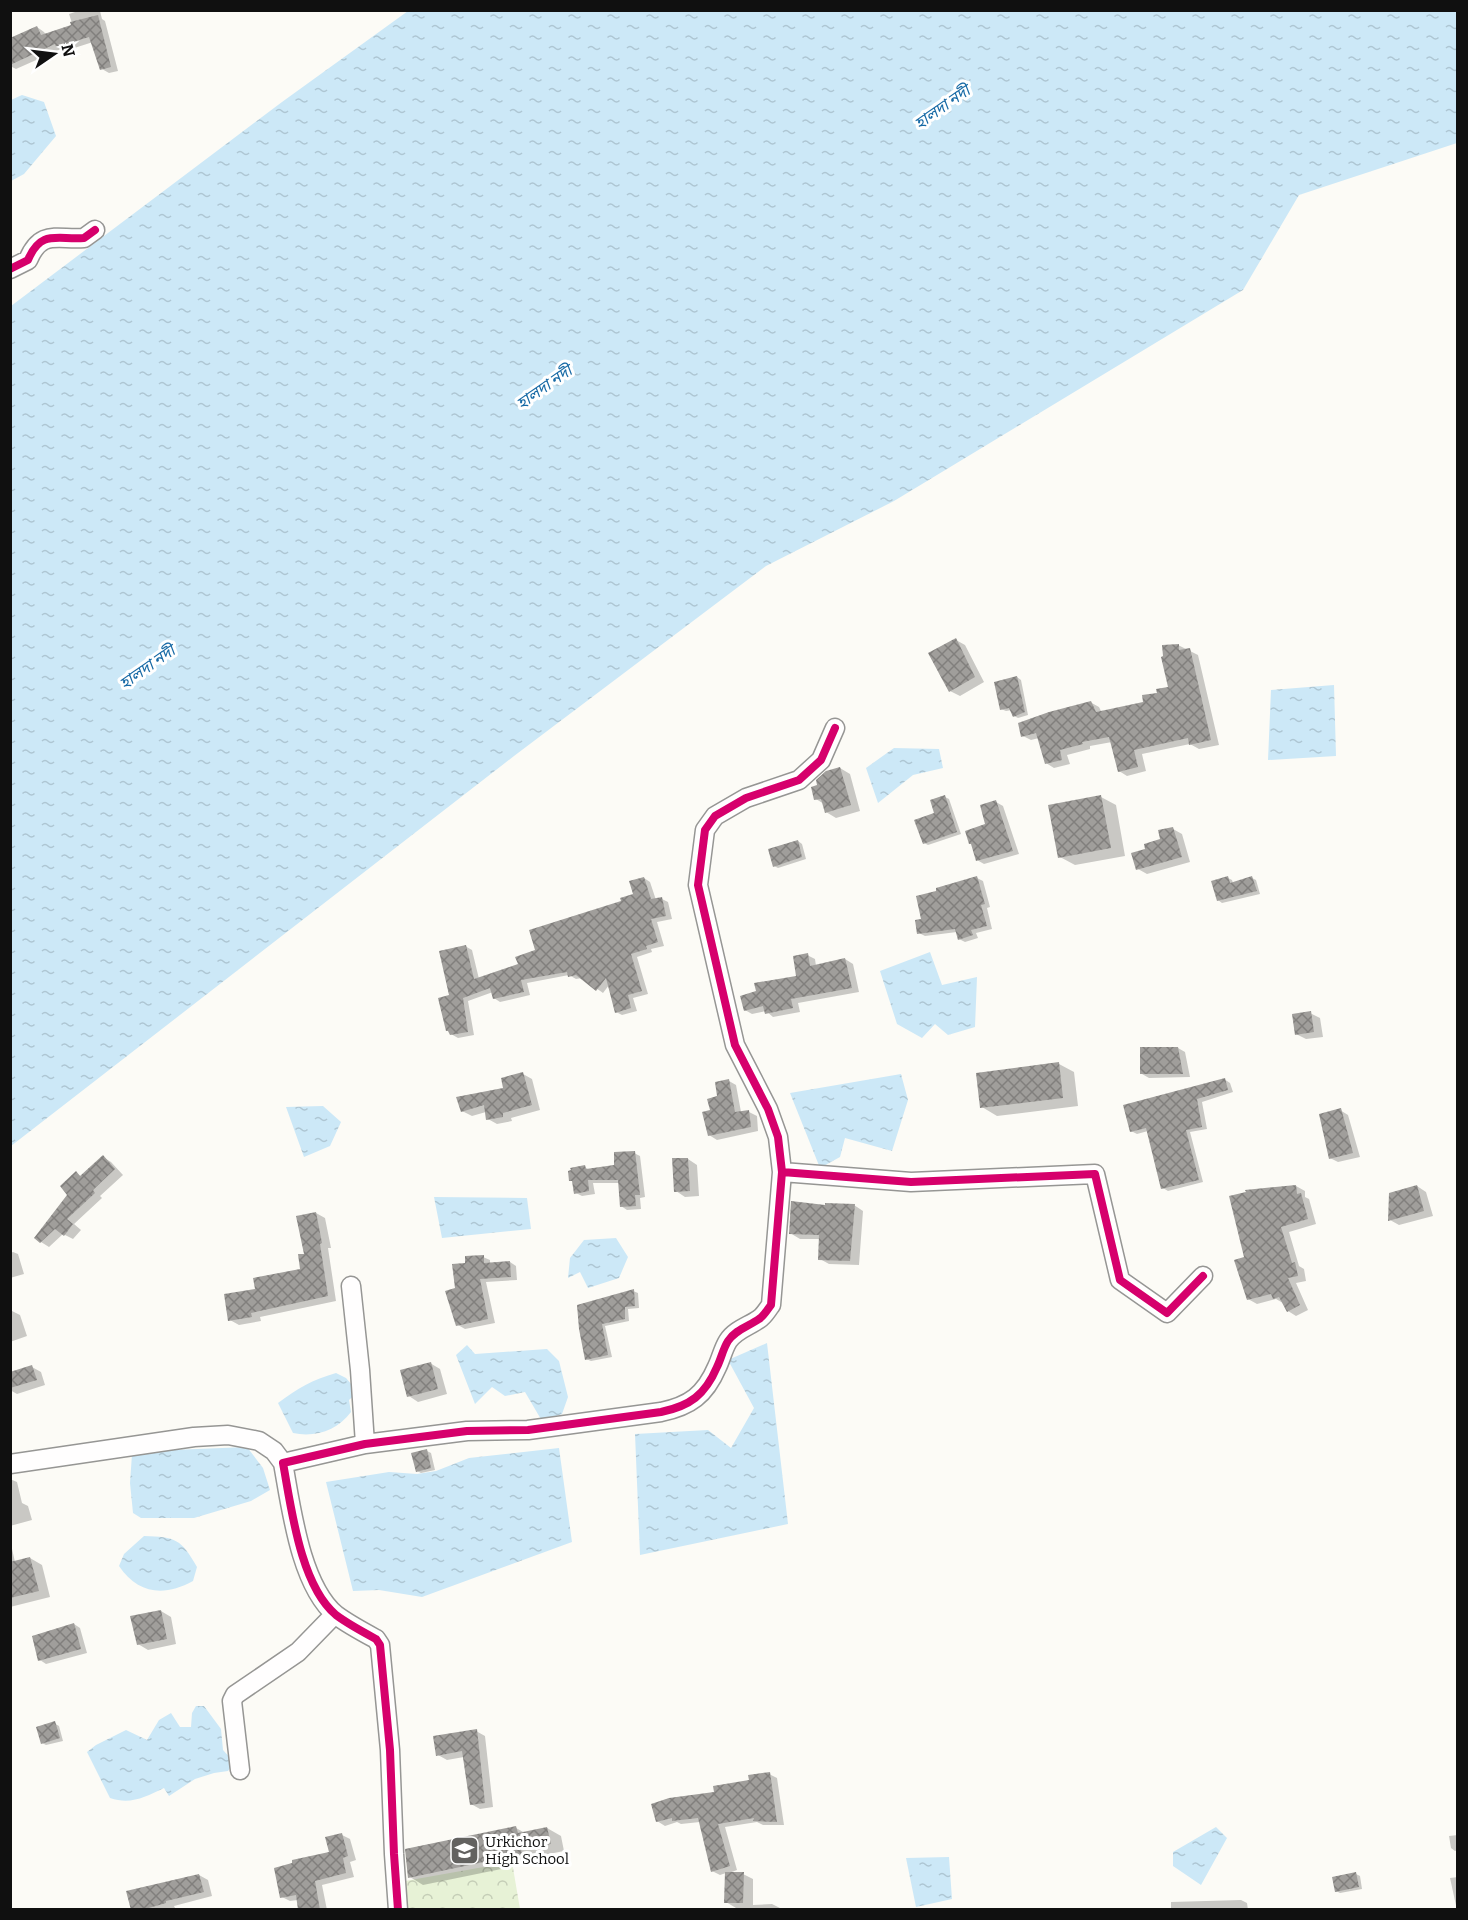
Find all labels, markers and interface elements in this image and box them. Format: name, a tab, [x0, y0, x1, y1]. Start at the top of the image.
north arrow	[24, 24, 84, 84]
text: N	[57, 42, 79, 59]
water label: হালদা নদী	[911, 79, 976, 133]
water label: হালদা নদী	[513, 359, 578, 413]
water label: হালদা নদী	[116, 639, 181, 693]
place label: Urkichor High School	[485, 1833, 569, 1868]
school or university icon: Urkichor High School	[448, 1835, 480, 1867]

